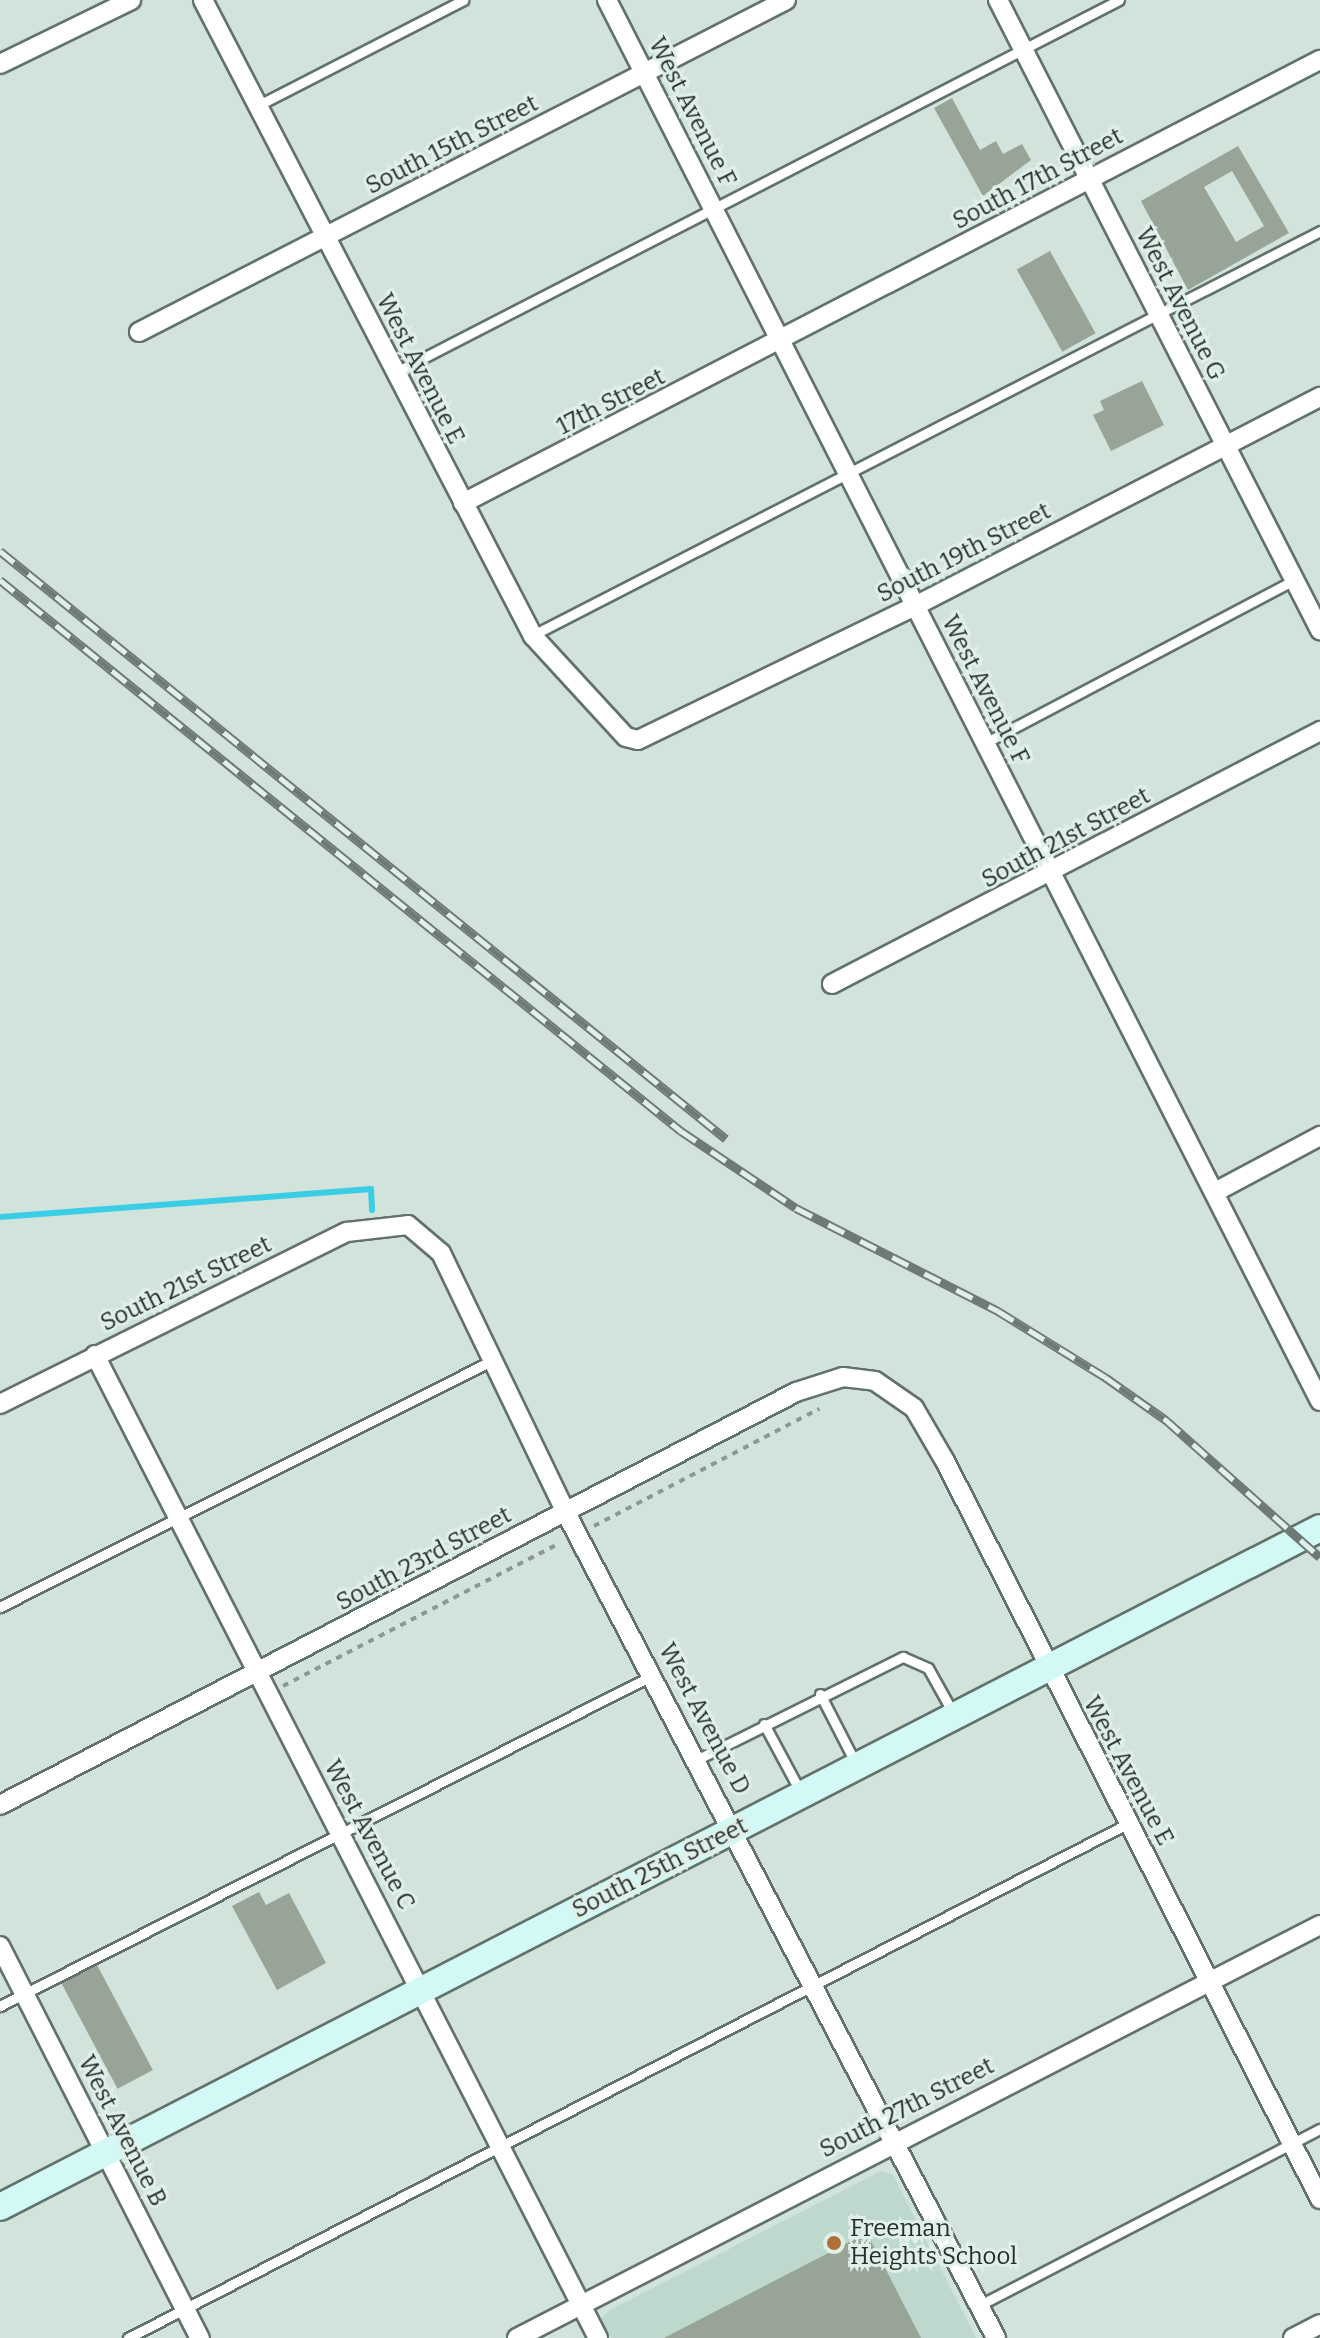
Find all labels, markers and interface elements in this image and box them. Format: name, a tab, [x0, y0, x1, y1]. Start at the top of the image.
street label: West Avenue F	[642, 33, 742, 191]
street label: South 15th Street	[361, 89, 543, 201]
street label: South 17th Street	[948, 122, 1128, 236]
street label: West Avenue G	[1129, 223, 1231, 385]
street label: West Avenue E	[370, 289, 470, 449]
street label: 17th Street	[552, 363, 670, 441]
street label: South 19th Street	[873, 497, 1055, 609]
street label: West Avenue F	[935, 611, 1035, 769]
street label: South 21st Street	[977, 782, 1155, 894]
street label: South 21st Street	[96, 1230, 276, 1338]
street label: South 23rd Street	[332, 1501, 516, 1617]
street label: West Avenue D	[652, 1638, 756, 1800]
street label: West Avenue E	[1077, 1691, 1179, 1851]
street label: West Avenue C	[317, 1755, 421, 1915]
street label: South 25th Street	[568, 1811, 752, 1925]
street label: West Avenue B	[72, 2051, 172, 2211]
street label: South 27th Street	[815, 2052, 999, 2164]
place label: Freeman Heights School	[850, 2215, 1017, 2271]
marker: Freeman Heights School	[825, 2234, 843, 2252]

